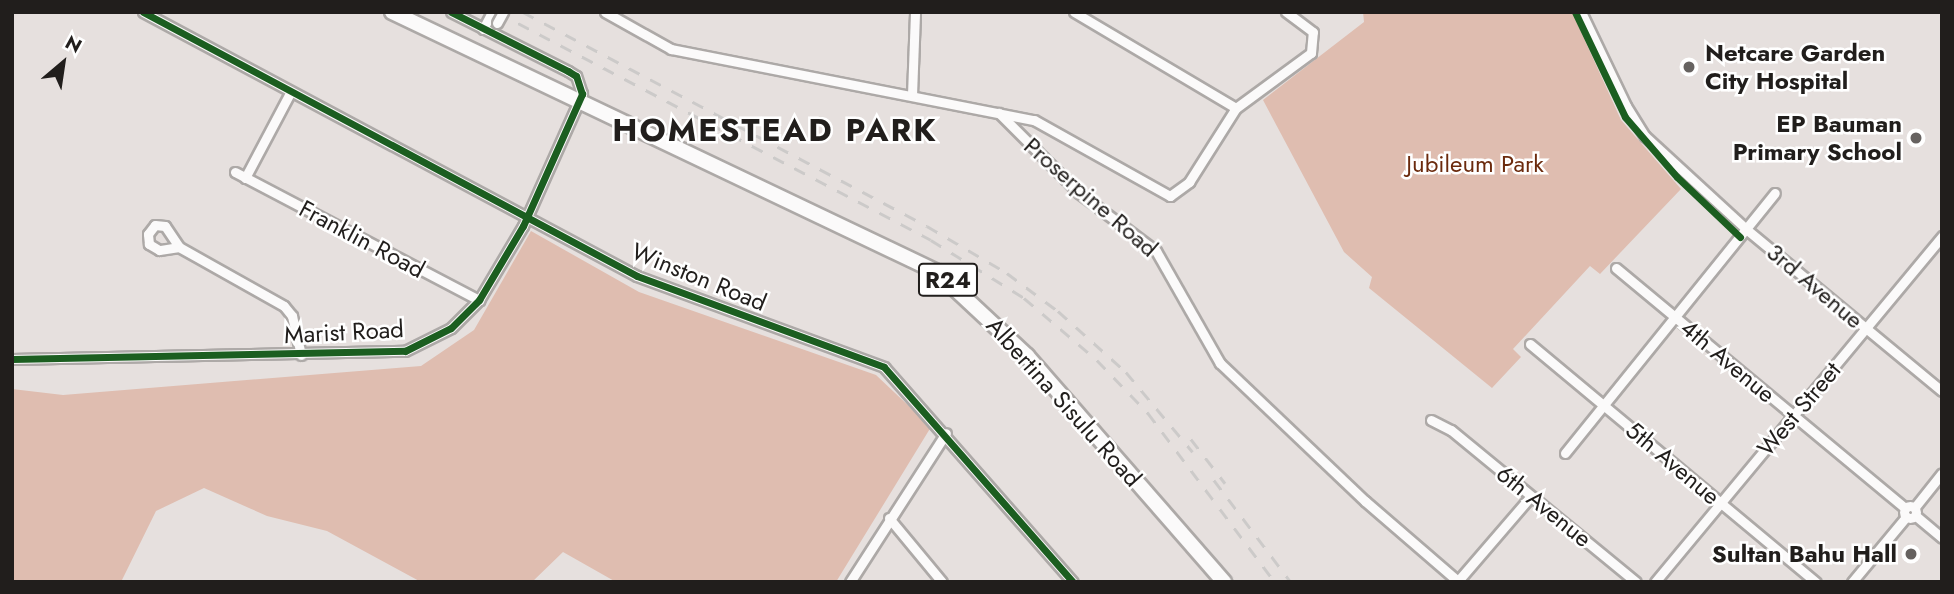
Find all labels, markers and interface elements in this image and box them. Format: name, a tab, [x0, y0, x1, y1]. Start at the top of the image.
north arrow	[28, 28, 98, 98]
text: N	[60, 29, 87, 60]
place label: Netcare Garden City Hospital	[1705, 39, 1885, 95]
marker: Netcare Garden City Hospital	[1679, 57, 1699, 77]
place label: EP Bauman Primary School	[1733, 110, 1902, 166]
district label: HOMESTEAD PARK	[614, 111, 936, 149]
marker: EP Bauman Primary School	[1908, 130, 1924, 146]
street label: Proserpine Road	[1018, 131, 1164, 263]
park label: Jubileum Park	[1406, 150, 1544, 178]
street label: Franklin Road	[294, 194, 430, 284]
street label: Winston Road	[627, 237, 771, 317]
street label: 3rd Avenue	[1761, 237, 1869, 335]
road number: R24	[916, 260, 979, 300]
street label: Albertina Sisulu Road	[980, 311, 1148, 493]
street label: 4th Avenue	[1675, 313, 1781, 409]
street label: Marist Road	[283, 314, 405, 350]
street label: West Street	[1751, 356, 1847, 462]
street label: 5th Avenue	[1620, 415, 1726, 511]
street label: 6th Avenue	[1491, 459, 1597, 553]
place label: Sultan Bahu Hall	[1712, 540, 1897, 568]
marker: Sultan Bahu Hall	[1903, 546, 1919, 562]

